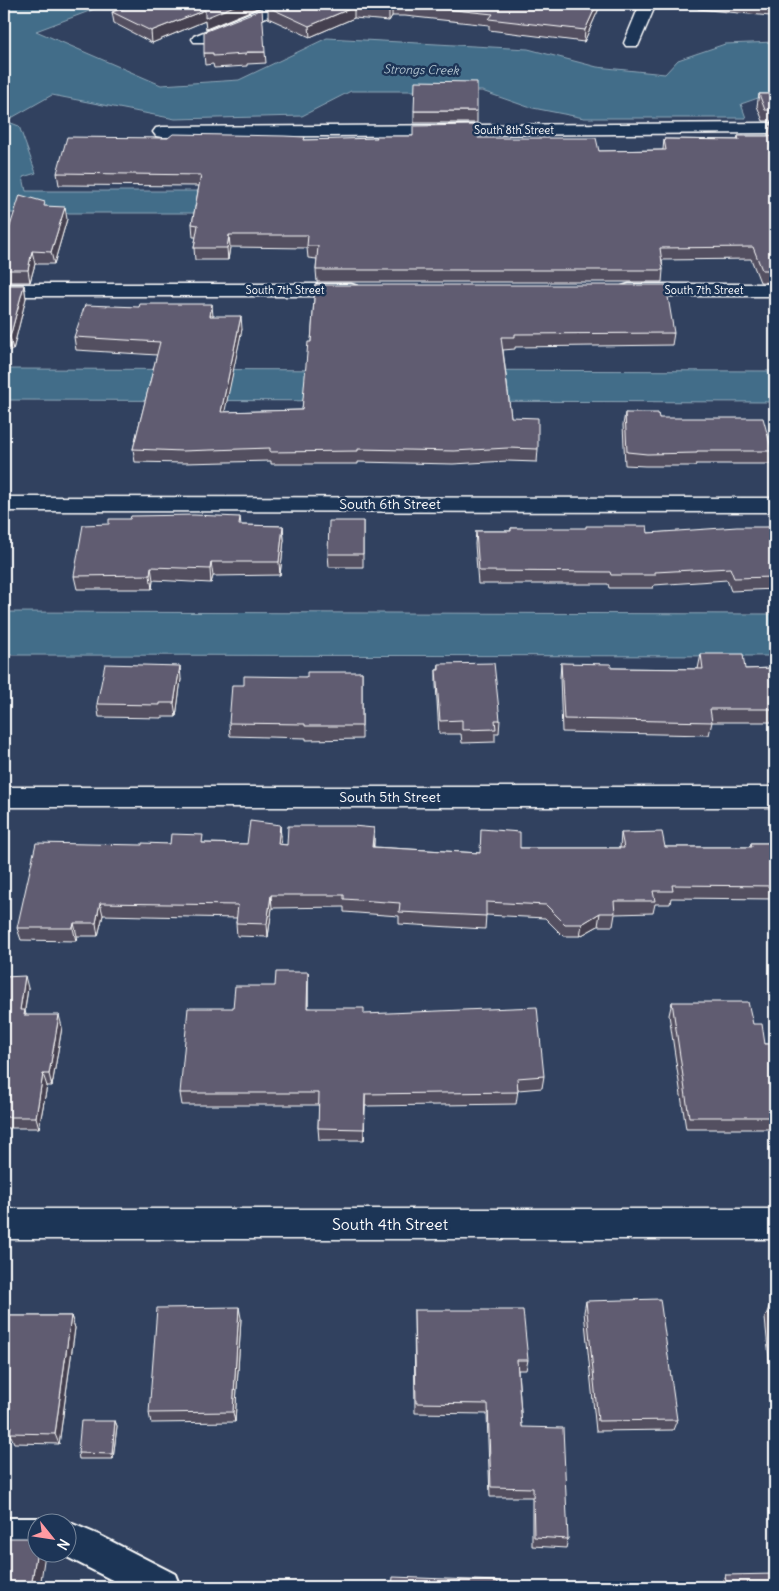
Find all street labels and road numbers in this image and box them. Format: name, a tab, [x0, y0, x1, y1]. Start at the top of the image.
street label: South 8th Street	[474, 123, 554, 137]
street label: South 7th Street	[246, 283, 325, 297]
street label: South 7th Street	[665, 283, 744, 297]
street label: South 6th Street	[339, 495, 441, 513]
street label: South 5th Street	[339, 788, 441, 806]
street label: South 4th Street	[332, 1214, 449, 1234]

